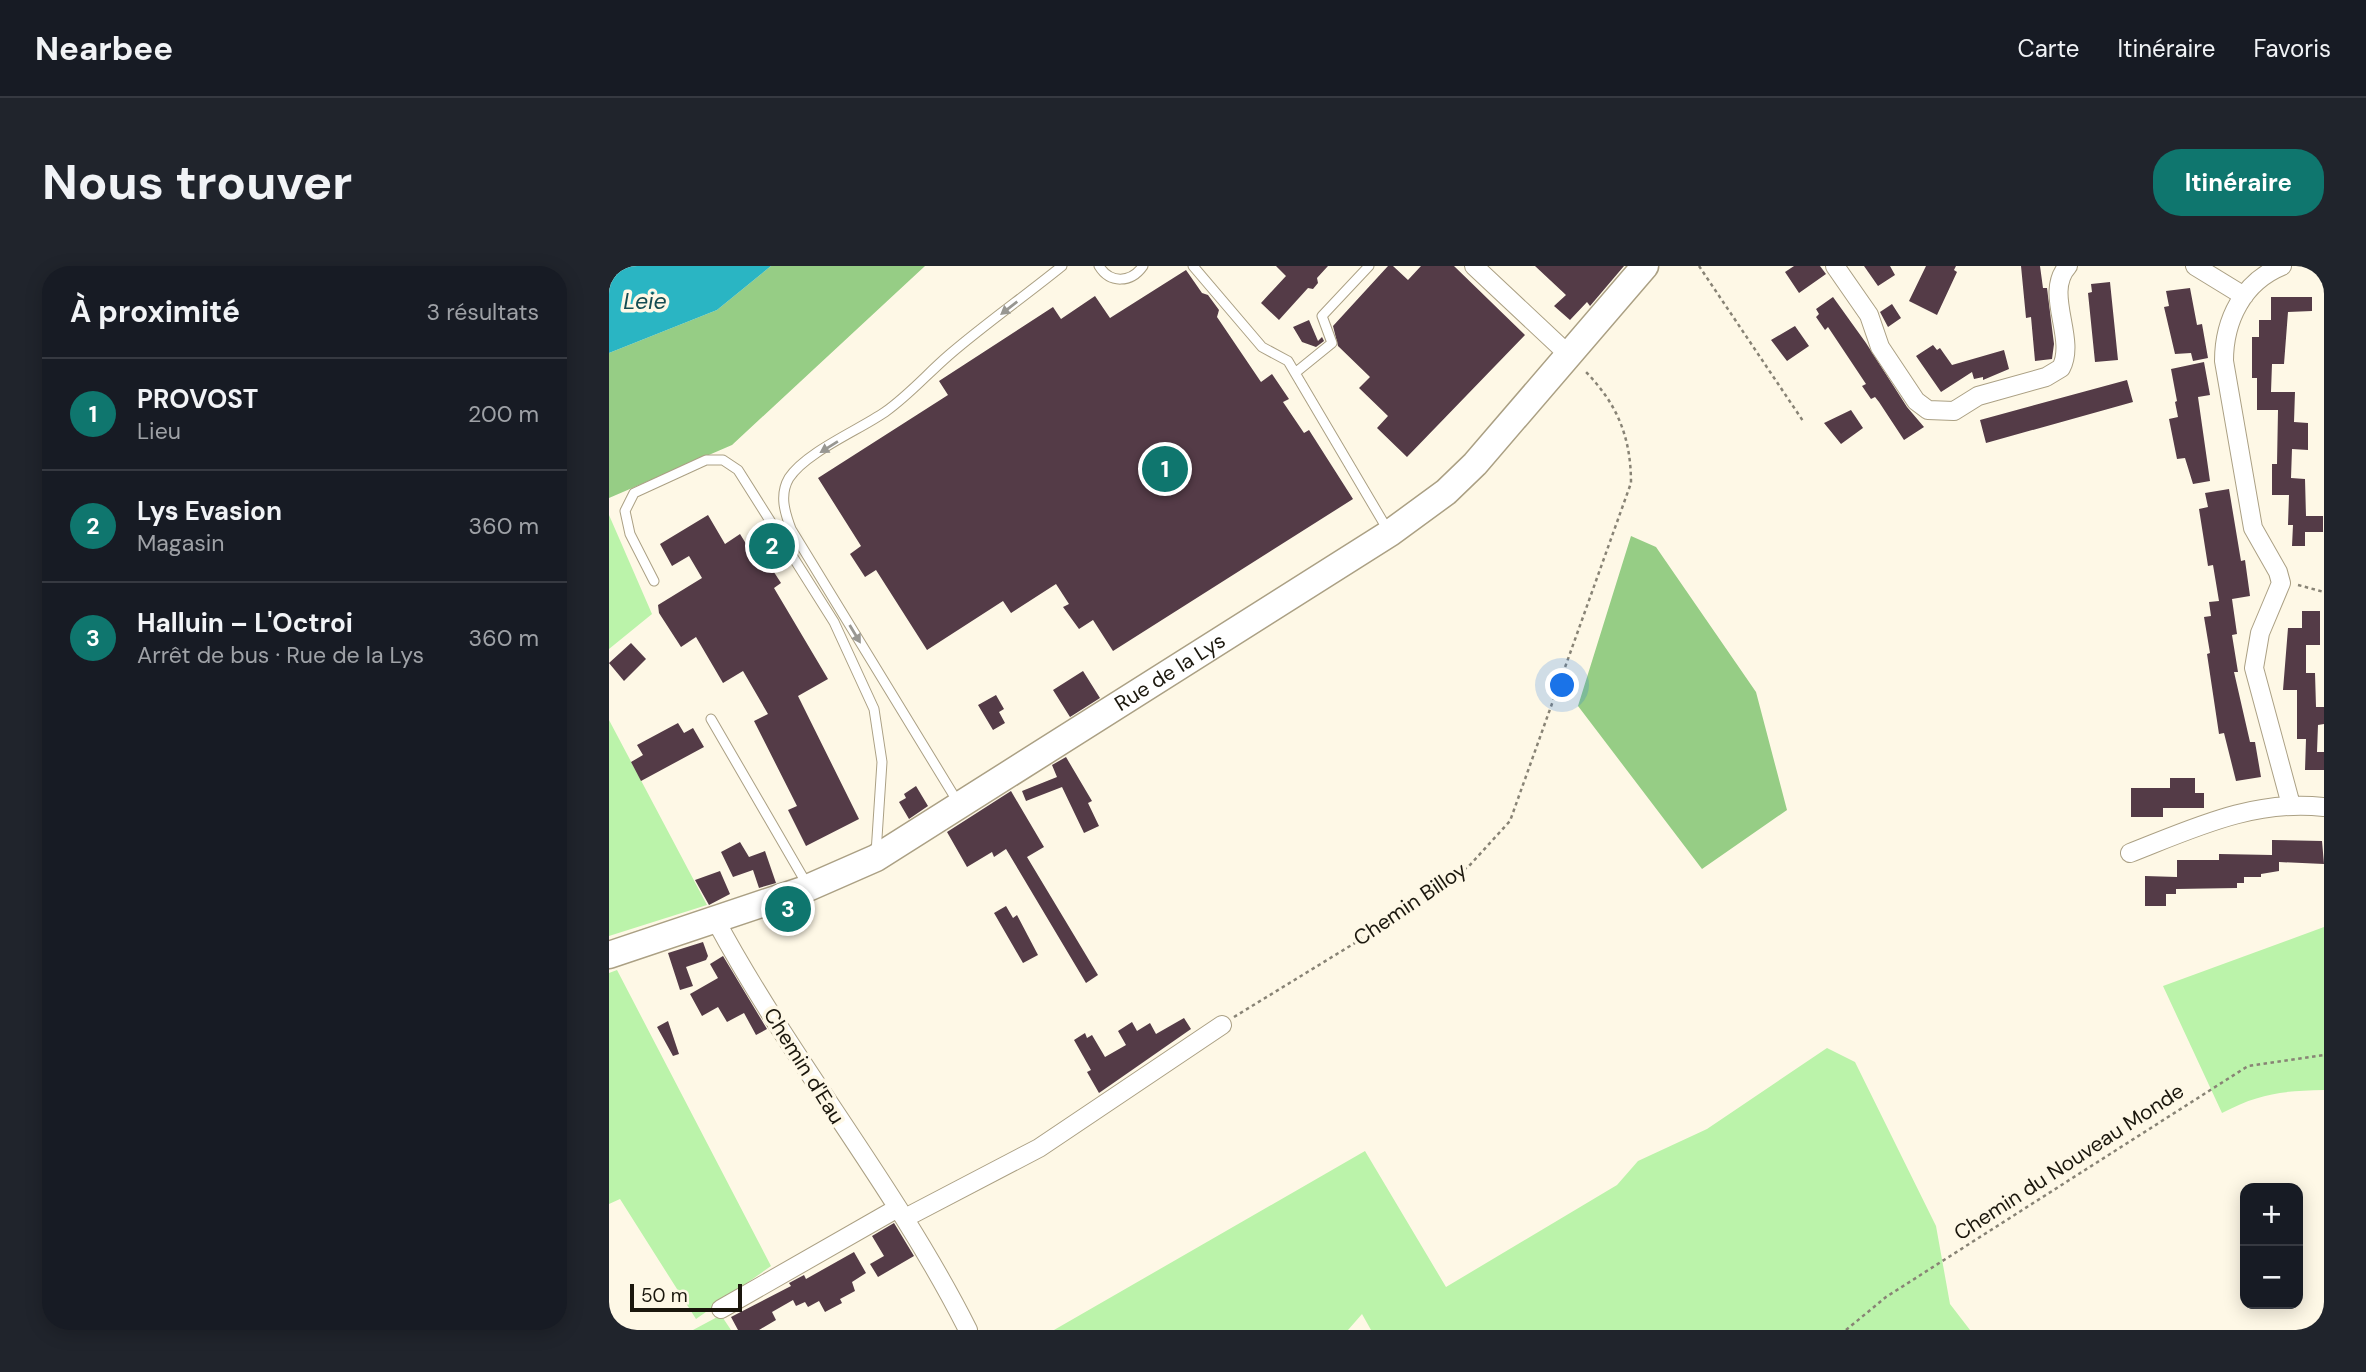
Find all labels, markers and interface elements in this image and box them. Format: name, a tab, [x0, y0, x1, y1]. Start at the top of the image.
text: Nearbee	[35, 27, 173, 70]
text: Carte	[2018, 33, 2079, 64]
text: Itinéraire	[2117, 33, 2215, 64]
text: Favoris	[2253, 33, 2331, 64]
button: Itinéraire	[2153, 149, 2324, 216]
text: Nous trouver	[42, 150, 352, 214]
water label: Leie	[623, 286, 667, 316]
text: À proximité	[70, 292, 240, 331]
text: 3 résultats	[427, 297, 539, 327]
one-way arrow	[1000, 301, 1018, 316]
text: PROVOST	[137, 382, 258, 416]
text: 1	[89, 399, 97, 429]
text: 200 m	[468, 399, 539, 429]
text: Lieu	[137, 416, 181, 446]
one-way arrow	[820, 440, 839, 453]
pin: 1	[1142, 443, 1188, 495]
text: Lys Evasion	[137, 494, 282, 528]
text: 2	[86, 511, 100, 541]
text: 360 m	[469, 511, 539, 541]
pin: 2	[749, 520, 795, 572]
text: Magasin	[137, 528, 224, 558]
text: Halluin – L'Octroi	[137, 606, 353, 640]
text: 3	[86, 623, 100, 653]
text: 360 m	[469, 623, 539, 653]
one-way arrow	[849, 625, 861, 644]
street label: Rue de la Lys	[1109, 627, 1231, 718]
text: Arrêt de bus · Rue de la Lys	[137, 640, 424, 670]
your location	[1545, 668, 1579, 702]
street label: Chemin Billoy	[1348, 856, 1472, 952]
pin: 3	[765, 883, 811, 935]
street label: Chemin d'Eau	[757, 1002, 851, 1130]
street label: Chemin du Nouveau Monde	[1949, 1077, 2189, 1247]
map controls	[2240, 1183, 2303, 1309]
button: +	[2240, 1183, 2303, 1246]
button: −	[2240, 1246, 2303, 1309]
scale bar	[630, 1281, 742, 1313]
text: 50 m	[641, 1283, 688, 1308]

